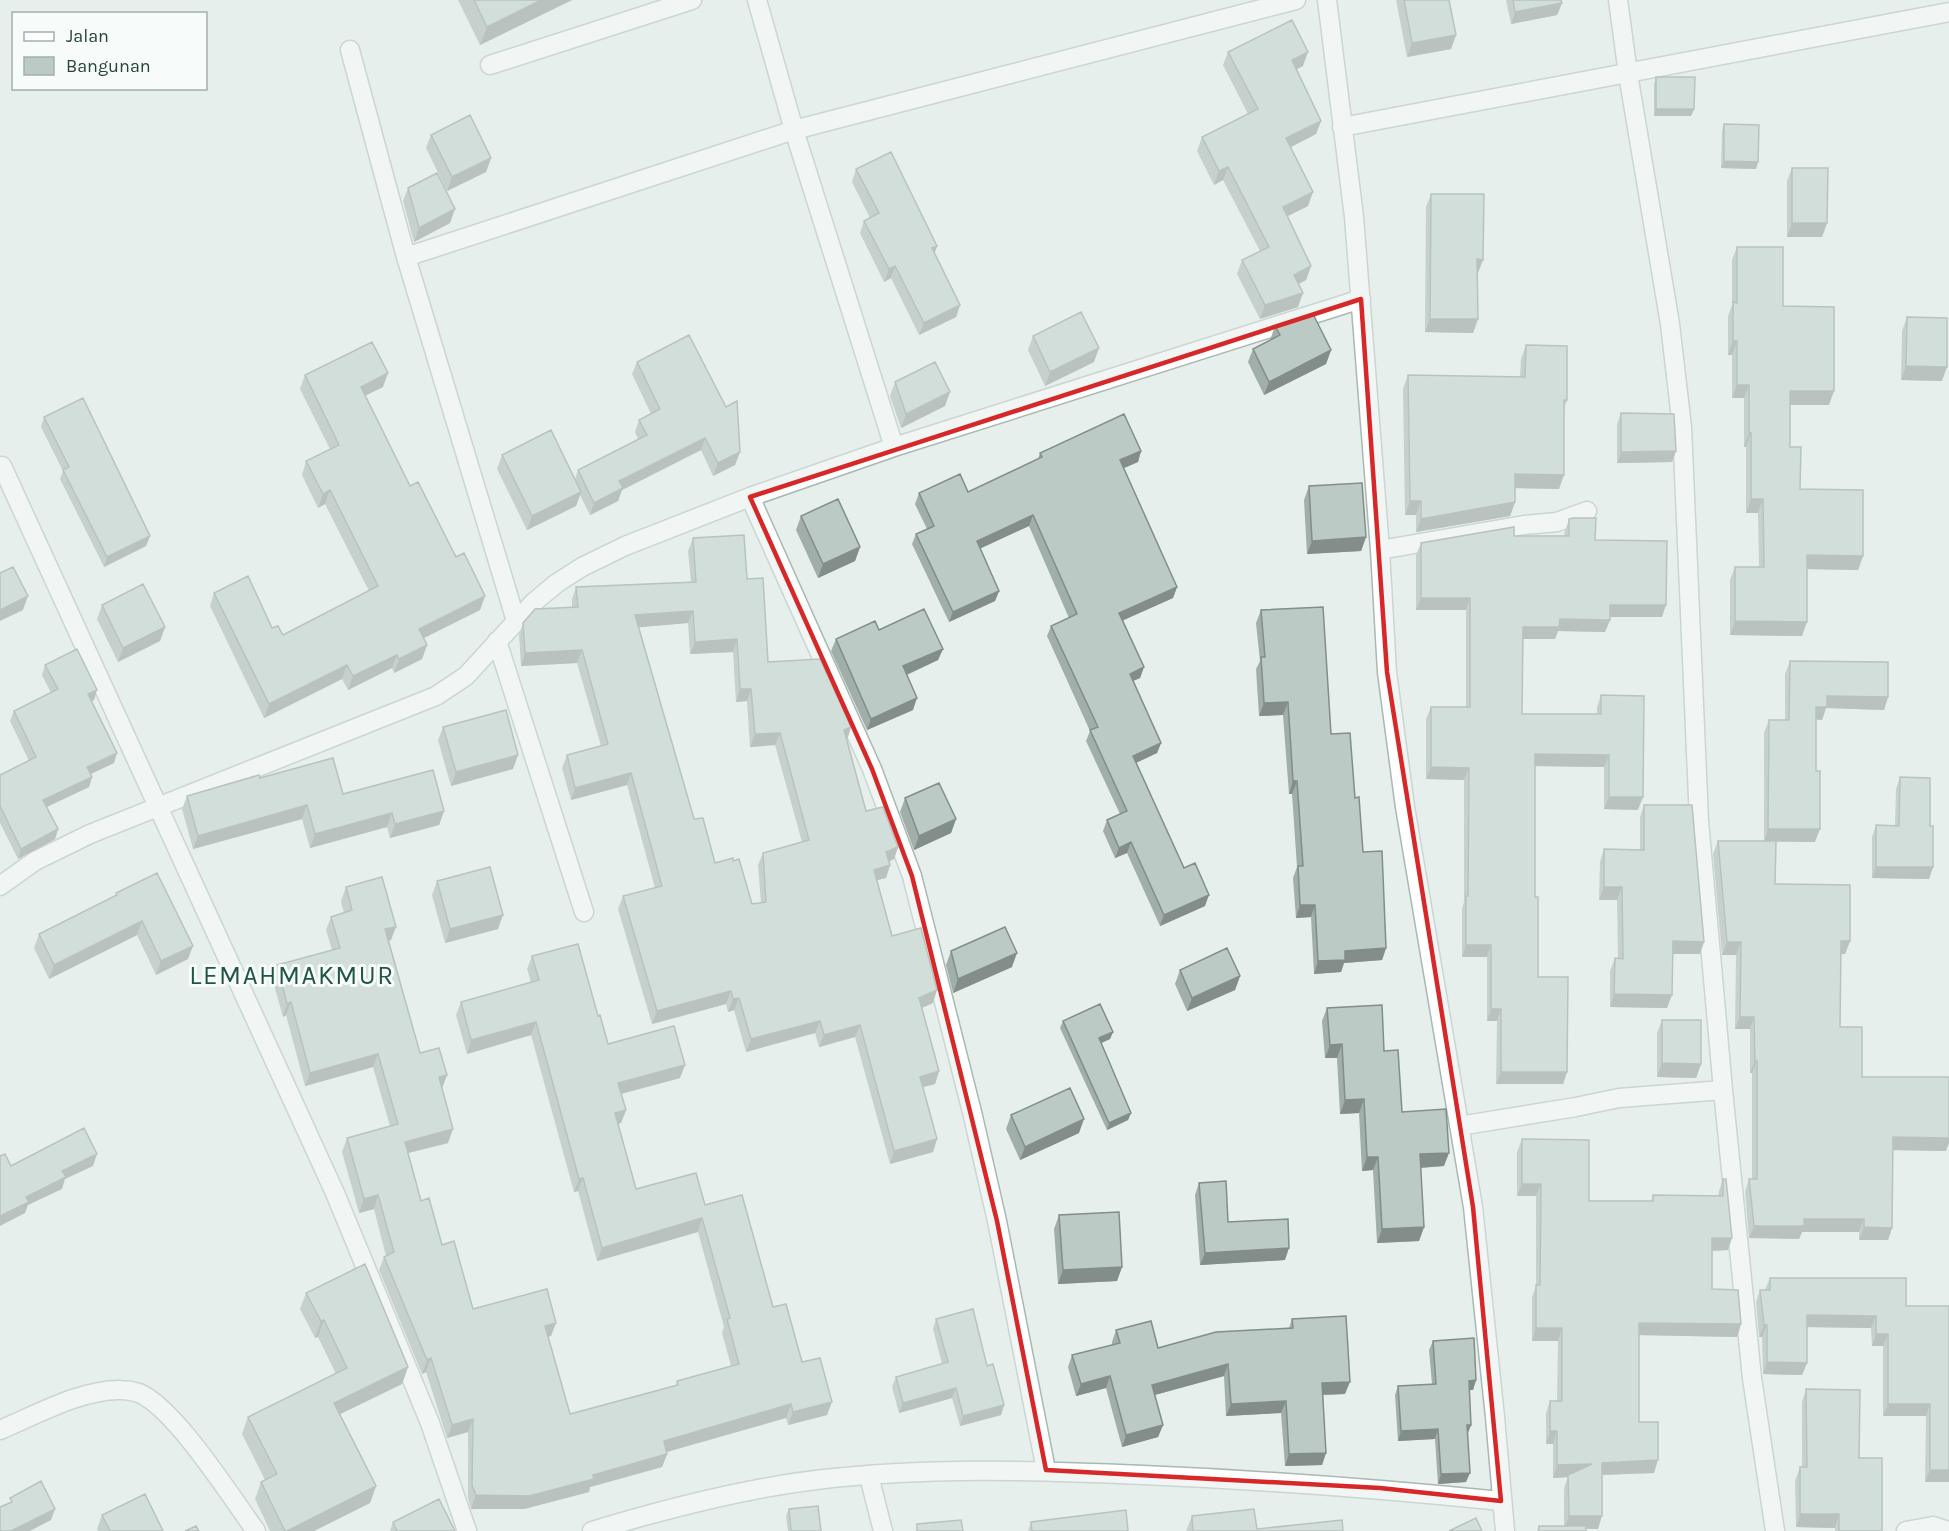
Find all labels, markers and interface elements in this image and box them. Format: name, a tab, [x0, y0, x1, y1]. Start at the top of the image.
legend	[12, 12, 207, 90]
text: Jalan	[66, 25, 109, 47]
text: Bangunan	[66, 55, 151, 77]
district label: LEMAHMAKMUR	[189, 960, 395, 991]

